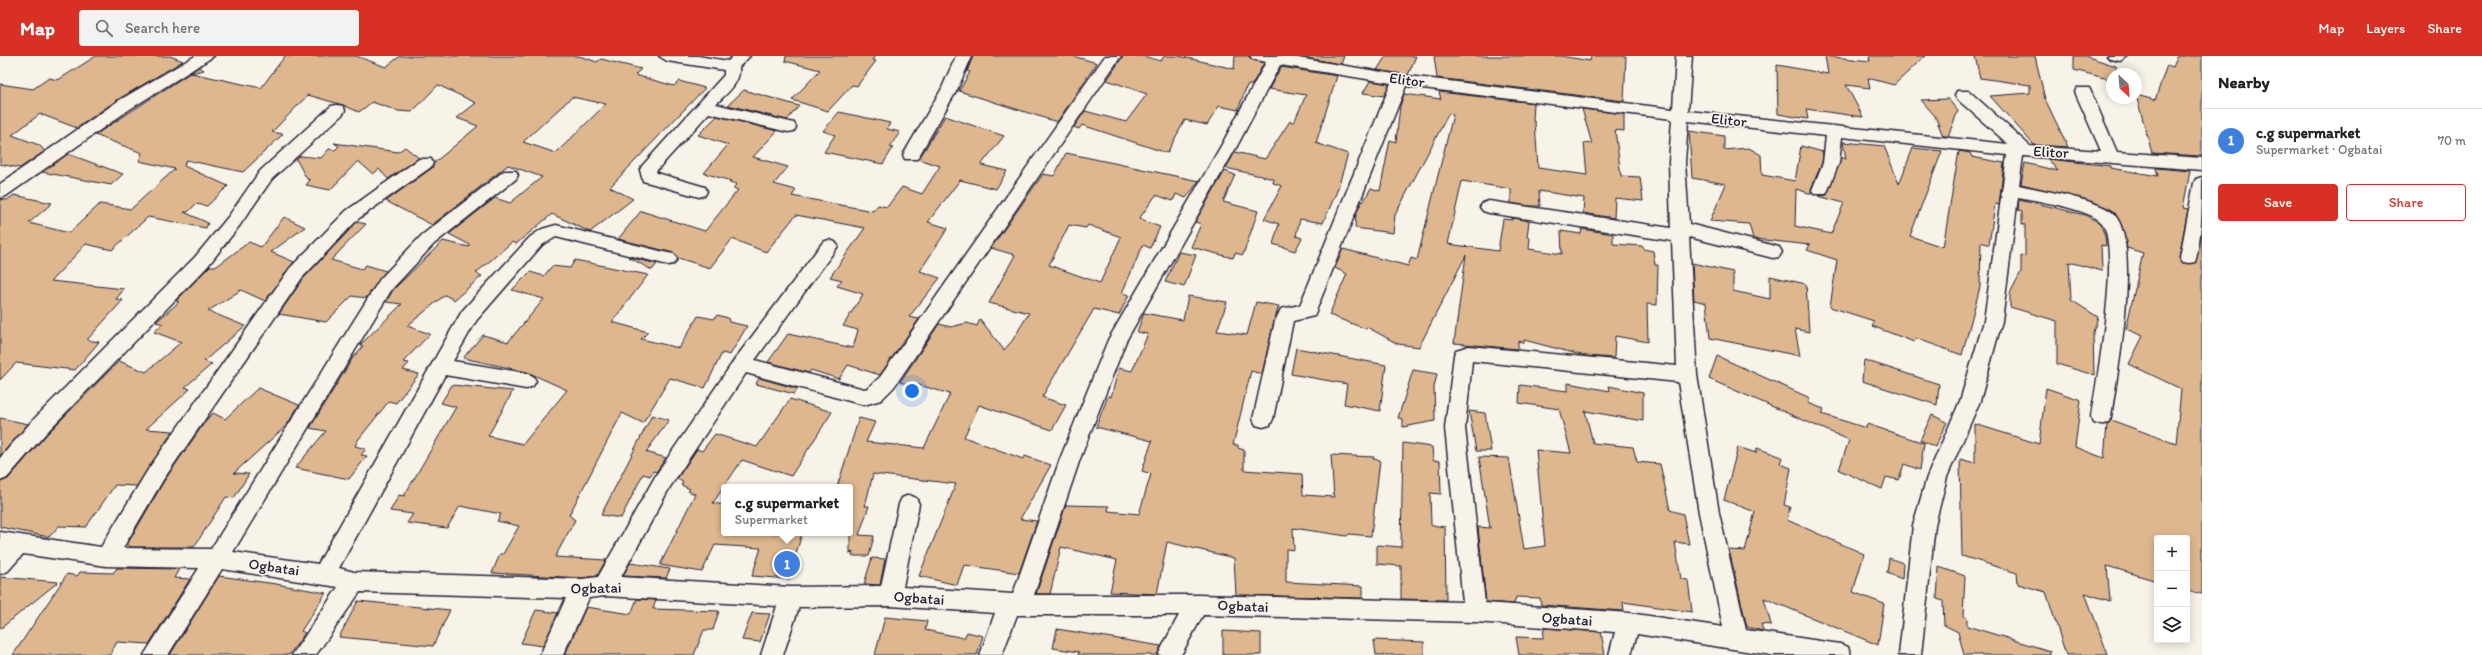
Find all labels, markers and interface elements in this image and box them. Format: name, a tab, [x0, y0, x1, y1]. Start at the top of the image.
search box	[79, 10, 359, 46]
text: Map	[20, 17, 55, 40]
icon: search	[93, 17, 115, 39]
text: Search here	[125, 19, 200, 37]
text: Map	[2319, 20, 2344, 37]
text: Layers	[2366, 20, 2405, 37]
text: Share	[2427, 20, 2462, 37]
north arrow	[2106, 68, 2142, 104]
street label: Elitor	[1388, 69, 1426, 91]
text: Nearby	[2218, 72, 2270, 92]
street label: Elitor	[1710, 109, 1748, 131]
text: c.g supermarket	[2256, 124, 2360, 142]
text: 1	[2228, 133, 2234, 148]
text: 70 m	[2438, 133, 2466, 148]
street label: Elitor	[2033, 142, 2069, 162]
text: Supermarket · Ogbatai	[2256, 142, 2382, 157]
button: Save	[2218, 184, 2338, 221]
button: Share	[2346, 184, 2466, 221]
your location	[902, 381, 922, 401]
popup	[721, 484, 853, 536]
text: c.g supermarket	[735, 494, 839, 512]
text: Supermarket	[735, 512, 808, 527]
map controls	[2154, 535, 2190, 643]
button: +	[2154, 535, 2190, 571]
pin: 1	[774, 549, 800, 579]
street label: Ogbatai	[247, 555, 301, 579]
button: −	[2154, 571, 2190, 607]
street label: Ogbatai	[570, 579, 622, 597]
street label: Ogbatai	[893, 587, 945, 609]
street label: Ogbatai	[1217, 596, 1269, 616]
button: layers	[2154, 607, 2190, 643]
street label: Ogbatai	[1541, 608, 1593, 630]

